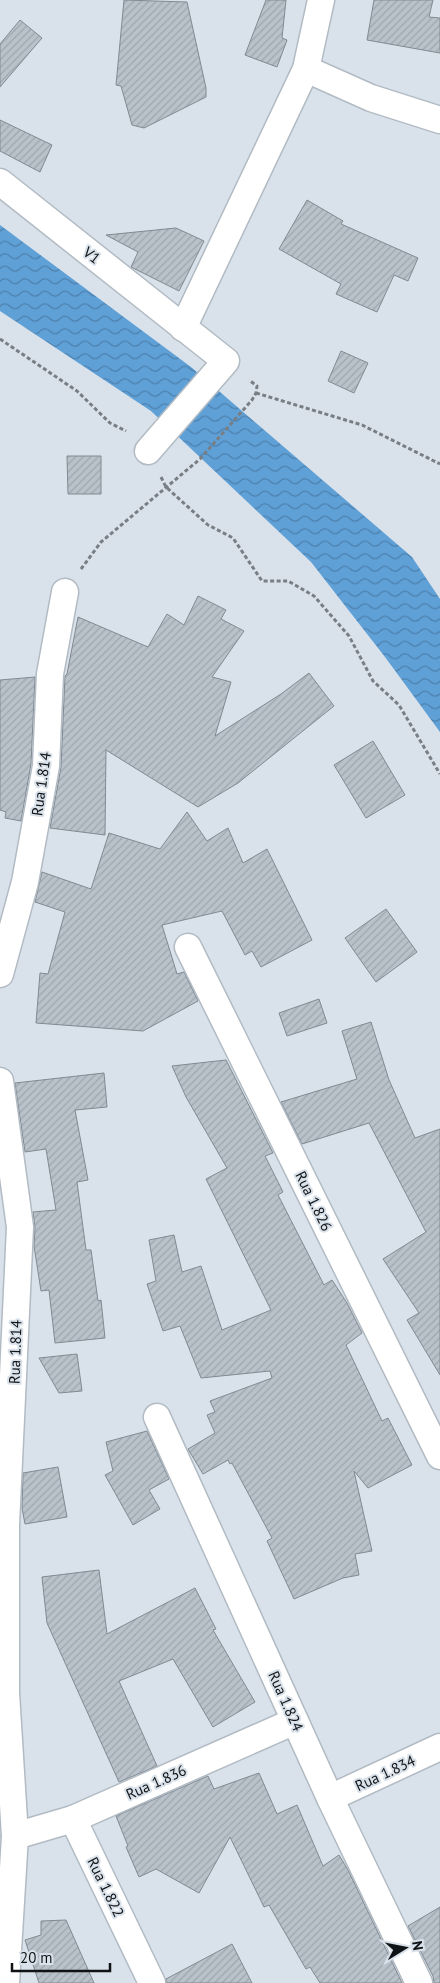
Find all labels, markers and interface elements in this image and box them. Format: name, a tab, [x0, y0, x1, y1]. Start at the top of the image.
street label: V1	[79, 242, 104, 268]
street label: Rua 1.814	[27, 751, 55, 817]
street label: Rua 1.826	[291, 1168, 337, 1234]
street label: Rua 1.814	[4, 1320, 26, 1384]
street label: Rua 1.824	[264, 1668, 308, 1734]
street label: Rua 1.834	[352, 1751, 418, 1795]
street label: Rua 1.836	[123, 1760, 189, 1804]
street label: Rua 1.822	[83, 1854, 129, 1920]
north arrow	[380, 1923, 430, 1973]
scale bar	[12, 1940, 110, 1972]
text: N	[408, 1940, 427, 1952]
text: 20 m	[20, 1948, 53, 1967]

